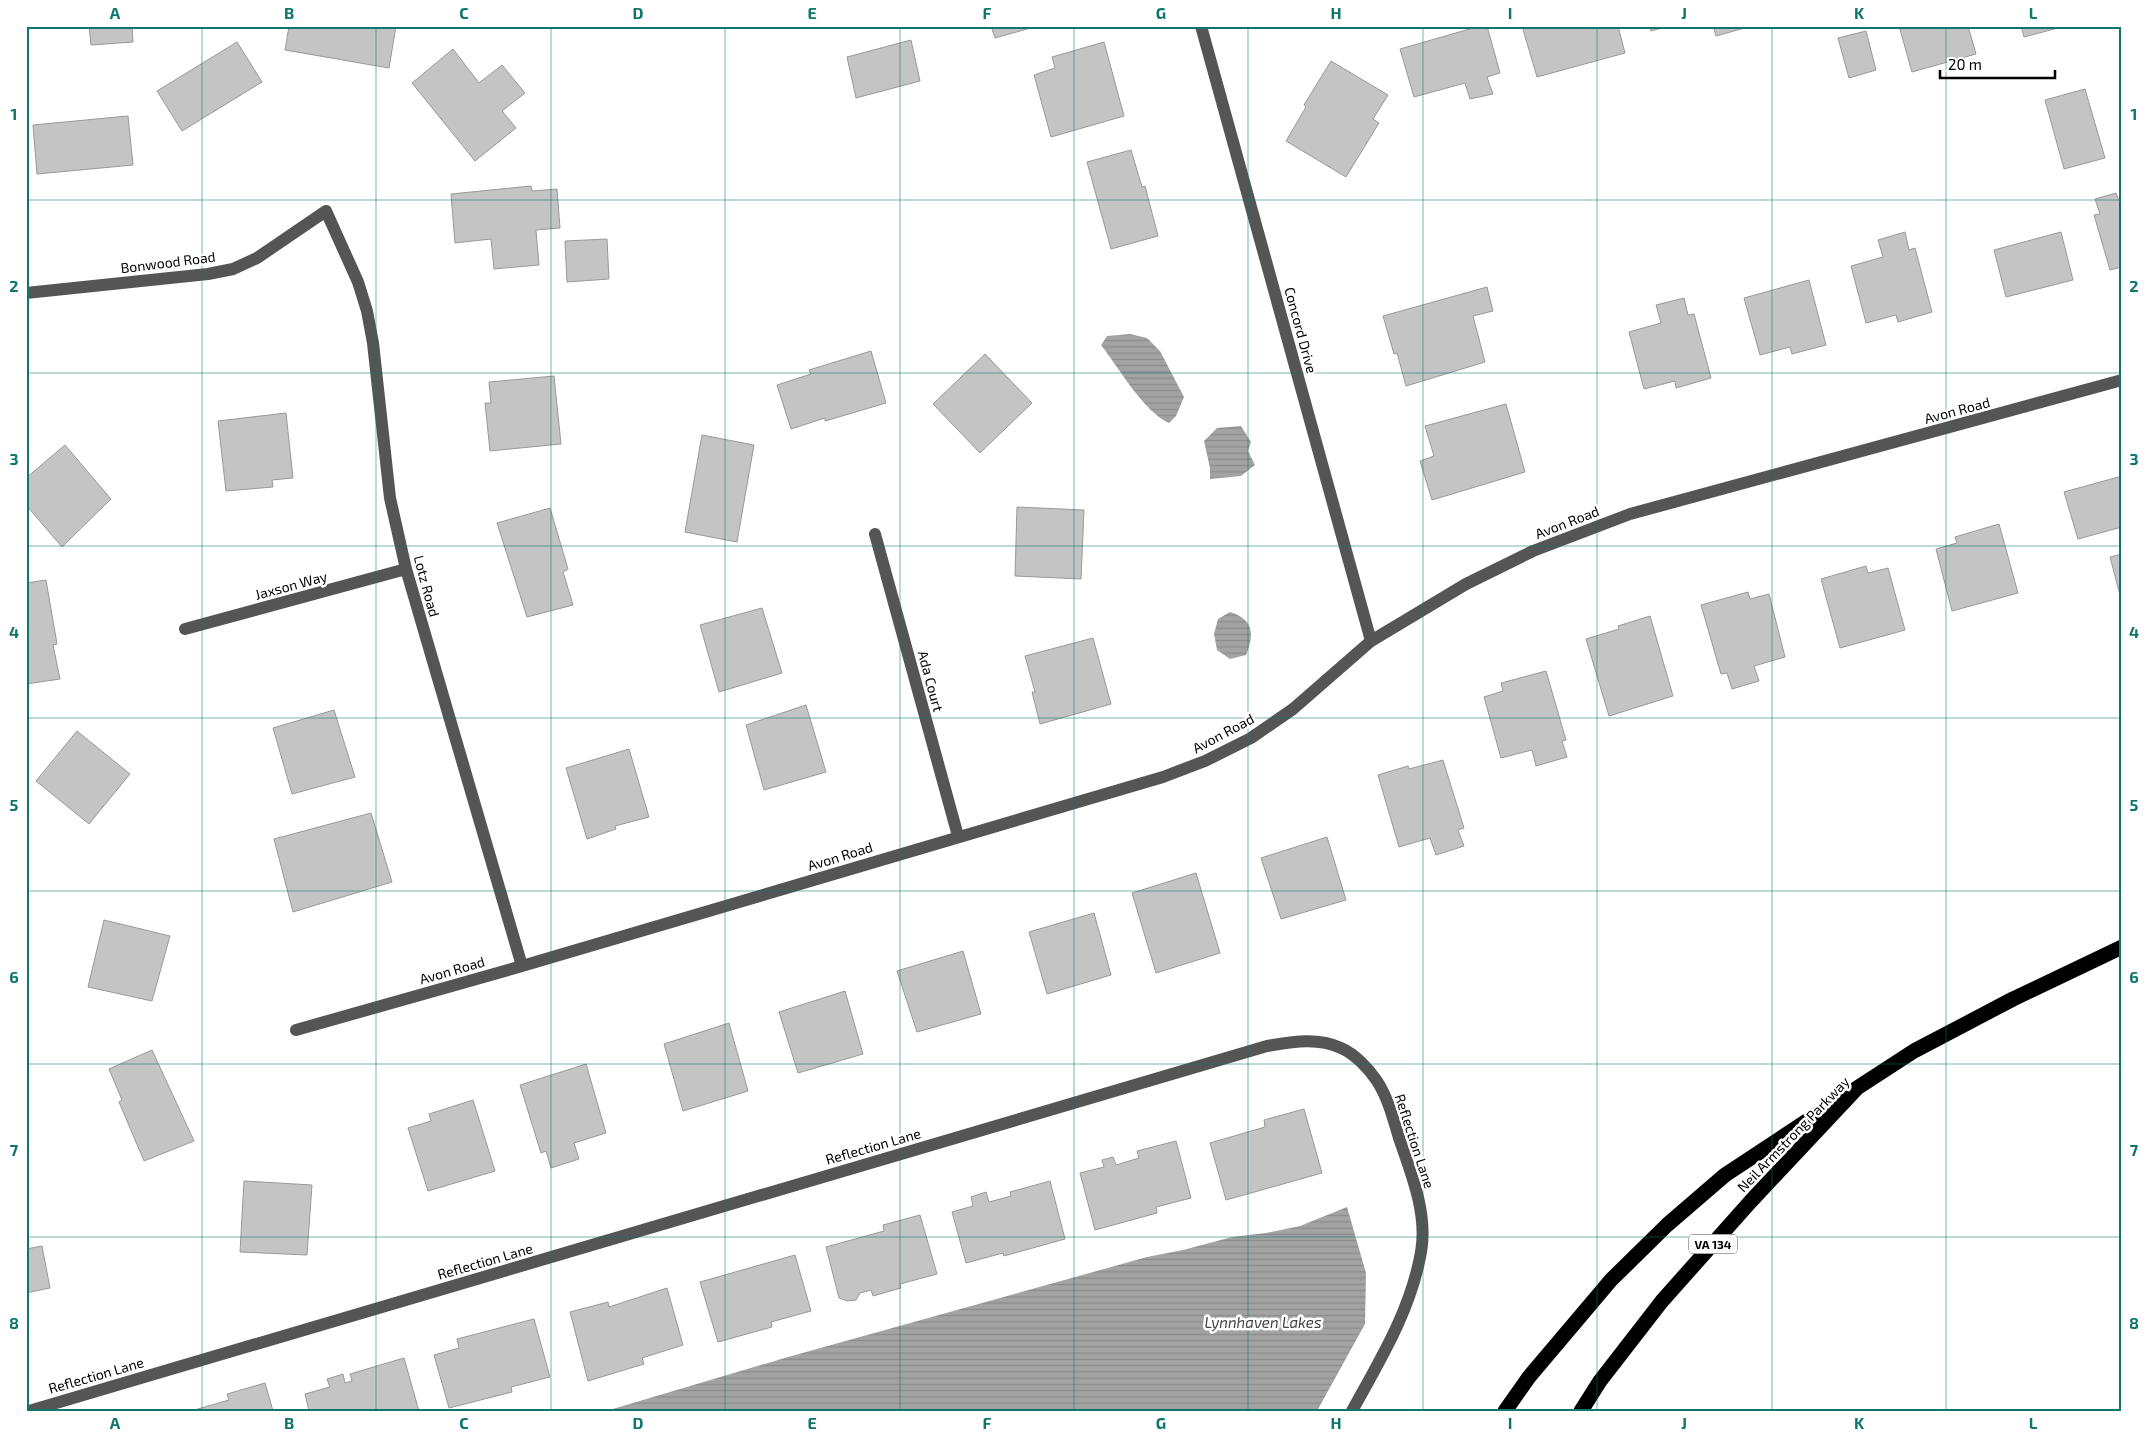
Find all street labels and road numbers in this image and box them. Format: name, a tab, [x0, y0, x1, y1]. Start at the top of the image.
street label: Bonwood Road	[120, 248, 216, 276]
street label: Concord Drive	[1281, 285, 1321, 375]
street label: Avon Road	[1922, 393, 1992, 427]
street label: Avon Road	[1533, 502, 1601, 542]
street label: Lotz Road	[411, 553, 443, 619]
street label: Jaxson Way	[253, 567, 330, 603]
street label: Ada Court	[915, 649, 947, 713]
street label: Avon Road	[1189, 710, 1257, 756]
street label: Avon Road	[805, 838, 875, 874]
street label: Avon Road	[417, 953, 487, 987]
street label: Neil Armstrong Parkway	[1733, 1072, 1853, 1195]
street label: Reflection Lane	[1392, 1092, 1438, 1190]
street label: Reflection Lane	[823, 1124, 923, 1168]
road number: VA 134	[1689, 1234, 1737, 1254]
street label: Reflection Lane	[435, 1239, 535, 1283]
street label: Reflection Lane	[46, 1353, 146, 1397]

